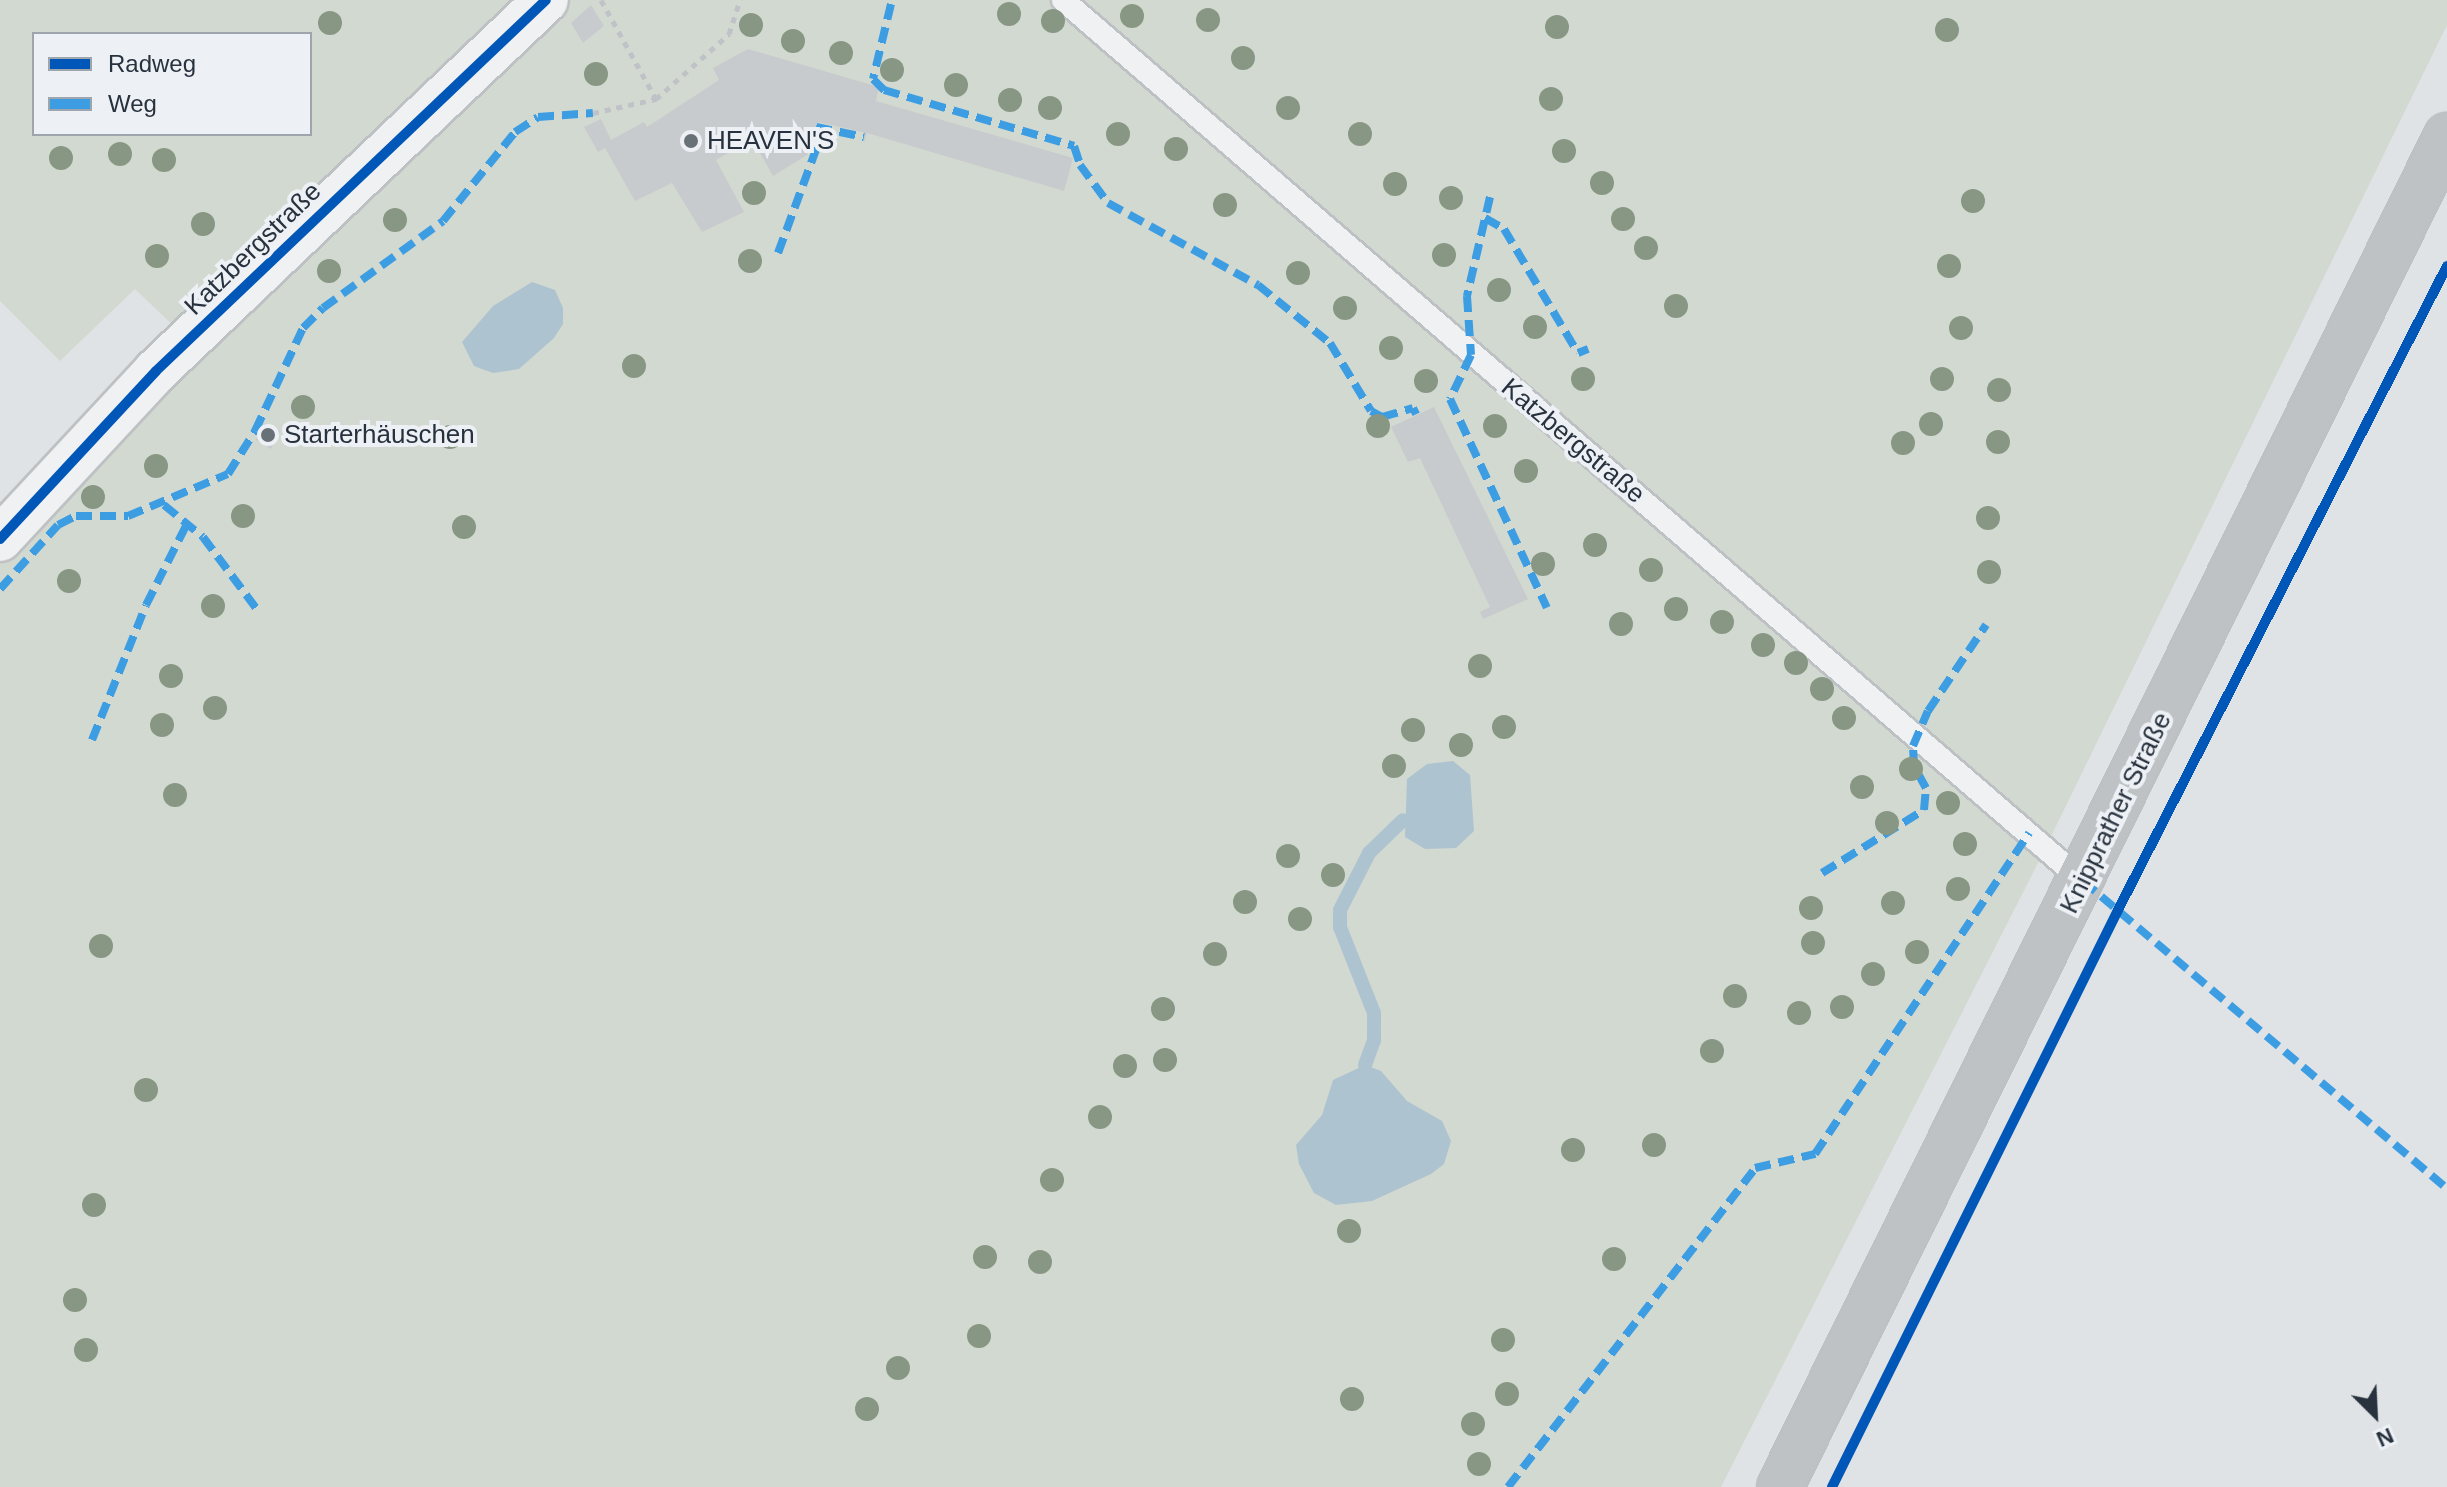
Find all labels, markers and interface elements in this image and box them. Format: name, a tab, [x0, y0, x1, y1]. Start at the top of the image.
legend	[32, 32, 312, 136]
text: Radweg	[108, 50, 196, 77]
text: Weg	[108, 90, 157, 117]
place label: HEAVEN'S	[707, 125, 834, 157]
marker: HEAVEN'S	[682, 132, 700, 150]
street label: Katzbergstraße	[178, 176, 328, 322]
street label: Katzbergstraße	[1495, 372, 1651, 510]
place label: Starterhäuschen	[284, 419, 475, 451]
marker: Starterhäuschen	[259, 426, 277, 444]
street label: Knipprather Straße	[2054, 707, 2178, 919]
north arrow	[2335, 1375, 2415, 1455]
text: N	[2373, 1423, 2397, 1452]

